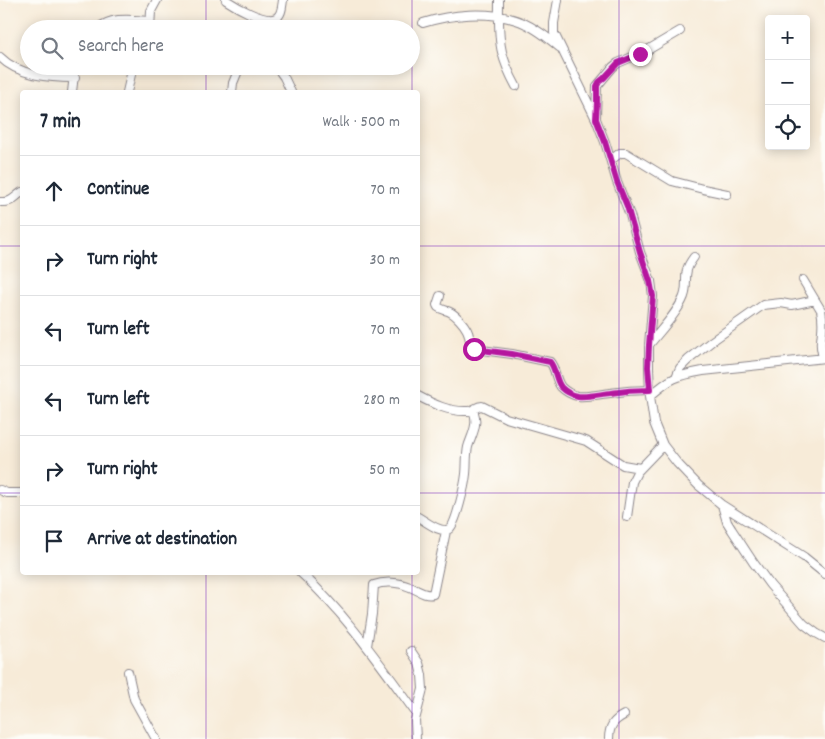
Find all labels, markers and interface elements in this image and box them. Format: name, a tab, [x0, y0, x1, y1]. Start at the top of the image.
map controls	[765, 15, 810, 150]
button: +	[765, 15, 810, 60]
search box	[20, 20, 420, 75]
icon: search	[38, 34, 66, 62]
text: Search here	[78, 34, 164, 61]
route end	[629, 43, 652, 66]
button: −	[765, 60, 810, 105]
button: locate	[765, 105, 810, 150]
text: 7 min	[40, 108, 81, 138]
text: Walk · 500 m	[322, 111, 400, 134]
icon: ahead	[40, 177, 68, 205]
text: Continue	[87, 177, 149, 204]
text: 70 m	[370, 179, 400, 202]
icon: right	[40, 247, 68, 275]
text: Turn right	[87, 247, 158, 274]
text: 30 m	[370, 249, 400, 272]
icon: left	[40, 317, 68, 345]
text: Turn left	[87, 317, 150, 344]
text: 70 m	[370, 319, 400, 342]
route start	[463, 338, 486, 361]
icon: left	[40, 387, 68, 415]
text: Turn left	[87, 387, 150, 414]
text: 280 m	[363, 389, 400, 412]
icon: right	[40, 457, 68, 485]
text: Turn right	[87, 457, 158, 484]
text: 50 m	[369, 459, 400, 482]
icon: arrive	[40, 527, 68, 555]
text: Arrive at destination	[87, 527, 237, 554]

